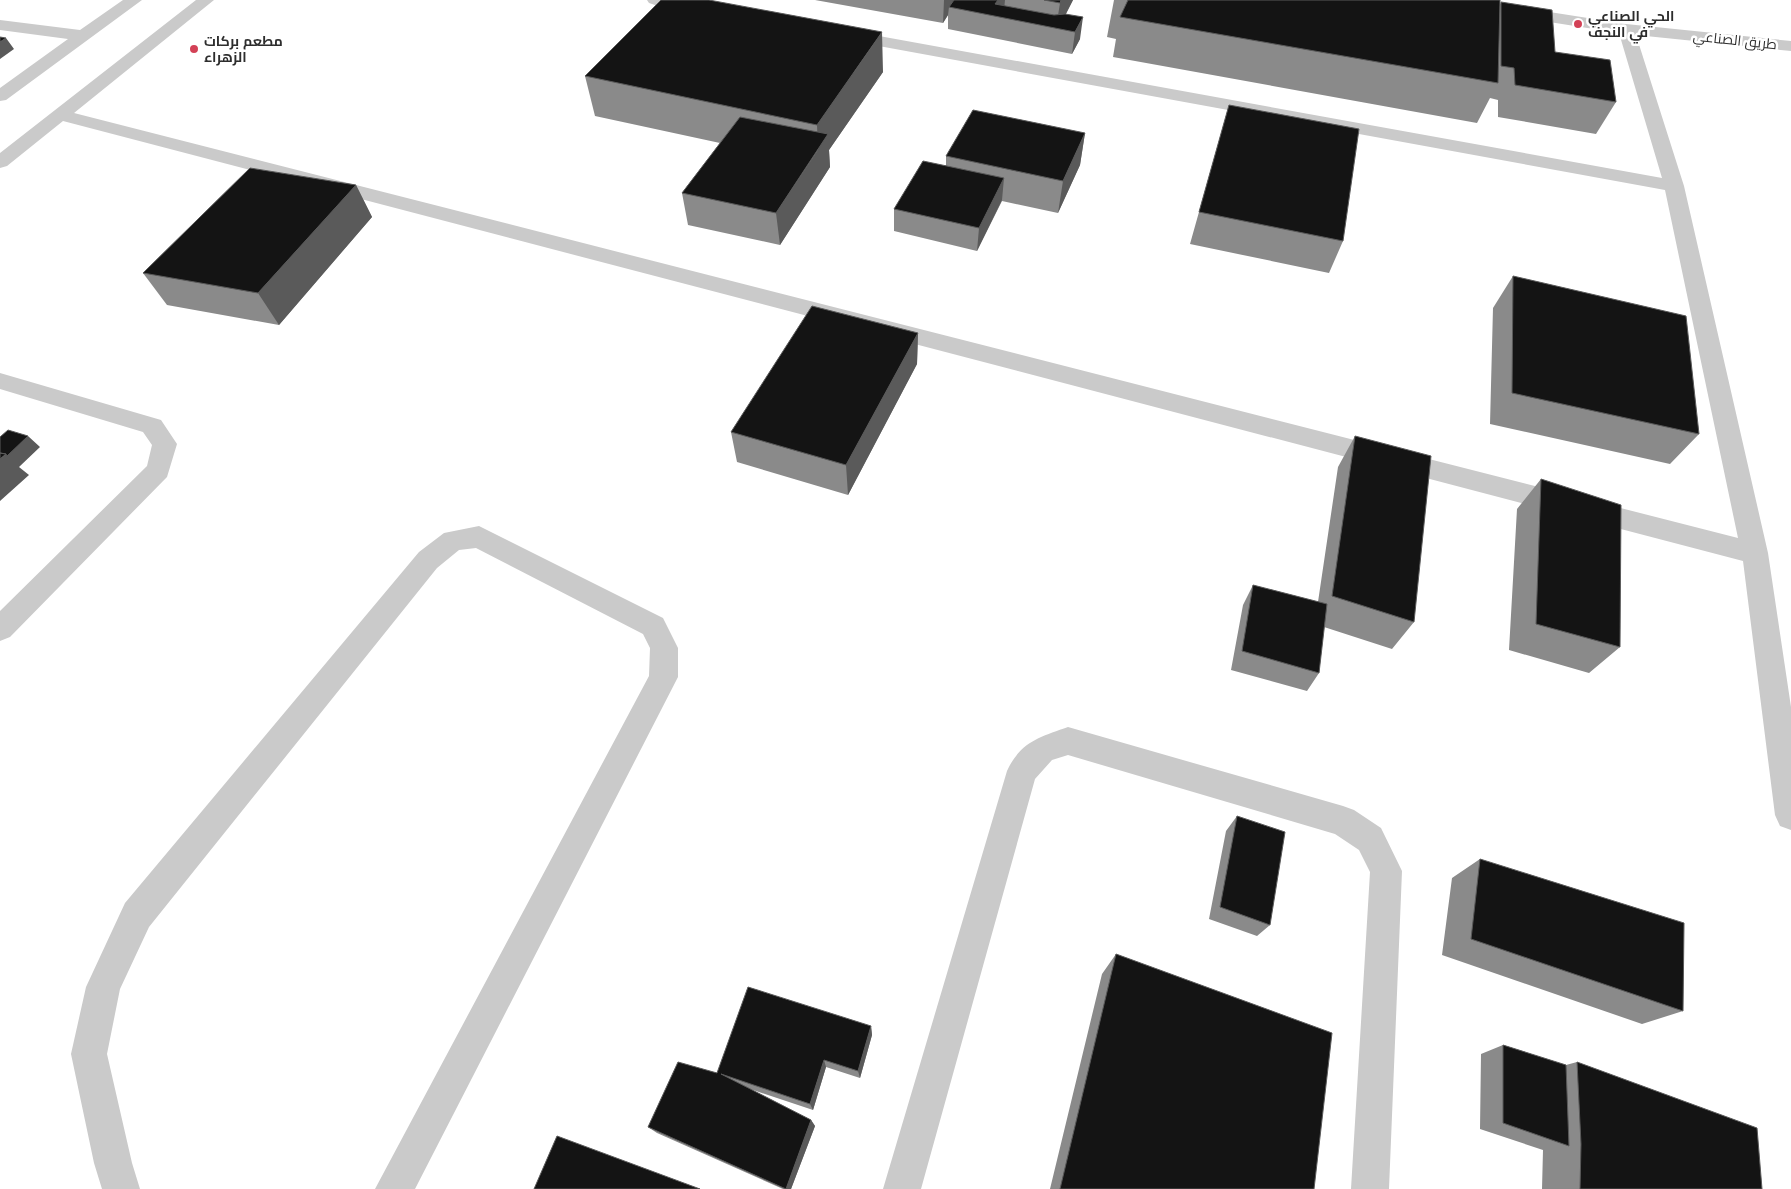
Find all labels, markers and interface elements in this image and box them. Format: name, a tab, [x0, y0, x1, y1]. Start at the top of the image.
place label: الحي الصناعي في النجف	[1588, 7, 1674, 44]
marker: الحي الصناعي في النجف	[1572, 18, 1584, 30]
street label: طريق الصناعي	[1692, 27, 1778, 56]
place label: مطعم بركات الزهراء	[204, 32, 283, 66]
marker: مطعم بركات الزهراء	[188, 43, 200, 55]

